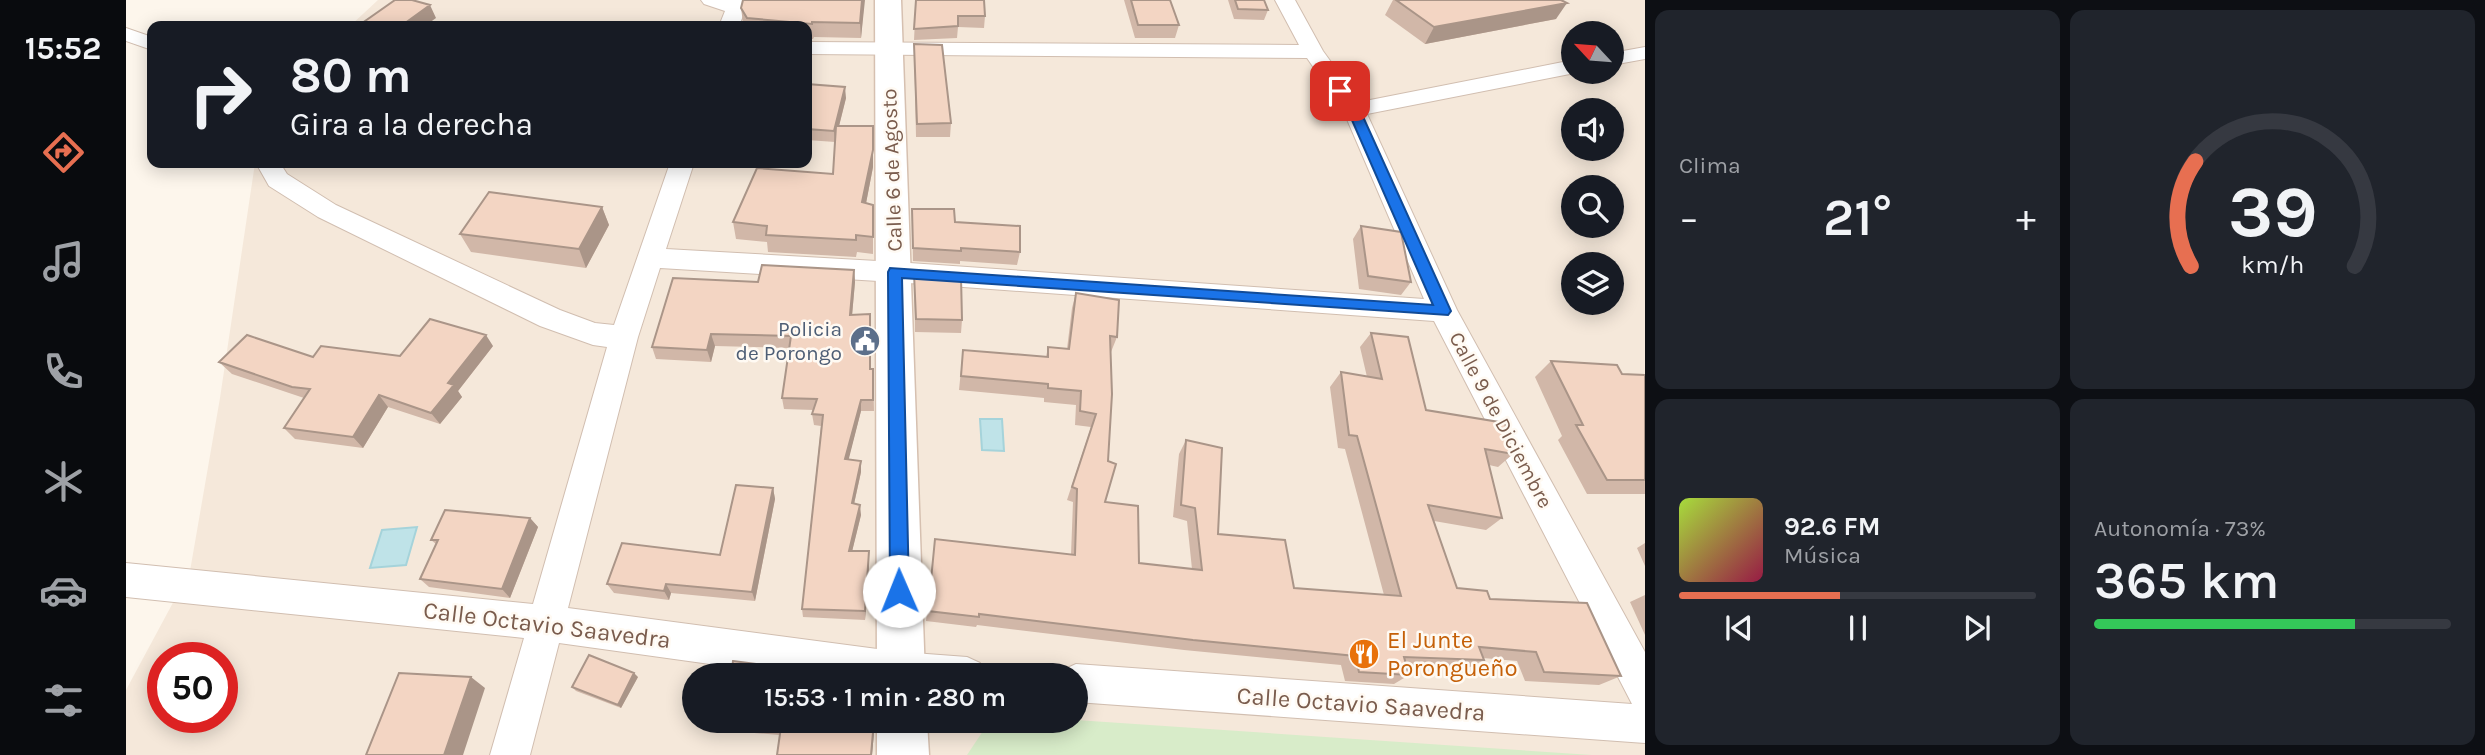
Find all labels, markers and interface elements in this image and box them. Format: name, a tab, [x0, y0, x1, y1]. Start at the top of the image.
north arrow	[1561, 21, 1624, 84]
map controls	[1561, 21, 1624, 315]
text: 15:52	[25, 30, 101, 67]
text: 80 m	[290, 47, 412, 104]
icon: right	[175, 49, 266, 140]
pin	[1310, 61, 1370, 121]
icon: arrive	[1321, 72, 1359, 110]
street label: Calle 6 de Agosto	[877, 88, 907, 252]
button: sound	[1561, 98, 1624, 161]
text: Gira a la derecha	[290, 106, 533, 143]
icon: directions	[39, 128, 88, 177]
text: Clima	[1679, 152, 1741, 179]
text: 39	[2228, 169, 2317, 254]
button: search	[1561, 175, 1624, 238]
text: 21°	[1823, 187, 1892, 248]
text: −	[1679, 196, 1699, 241]
text: +	[2016, 196, 2036, 241]
icon: music	[39, 237, 88, 286]
text: km/h	[2241, 249, 2304, 278]
button: layers	[1561, 252, 1624, 315]
place label: Policia de Porongo	[736, 317, 842, 365]
public building icon: Policia de Porongo	[848, 324, 882, 358]
street label: Calle 9 de Diciembre	[1444, 328, 1558, 512]
icon: phone	[39, 347, 88, 396]
icon: climate	[39, 457, 88, 506]
text: 92.6 FM	[1784, 511, 1881, 542]
text: Autonomía · 73%	[2094, 515, 2266, 542]
text: Música	[1784, 542, 1861, 569]
text: 365 km	[2094, 550, 2279, 611]
position arrow	[862, 554, 936, 628]
icon: car	[39, 566, 88, 615]
street label: Calle Octavio Saavedra	[422, 596, 672, 654]
icon: previous	[1720, 609, 1758, 647]
icon: pause	[1839, 609, 1877, 647]
icon: next	[1958, 609, 1996, 647]
place label: El Junte Porongueño	[1387, 626, 1518, 682]
restaurant icon: El Junte Porongueño	[1347, 637, 1381, 671]
speed limit sign: 50	[147, 642, 238, 733]
icon: filters	[39, 676, 88, 725]
street label: Calle Octavio Saavedra	[1236, 681, 1486, 727]
text: 15:53 · 1 min · 280 m	[764, 682, 1006, 713]

